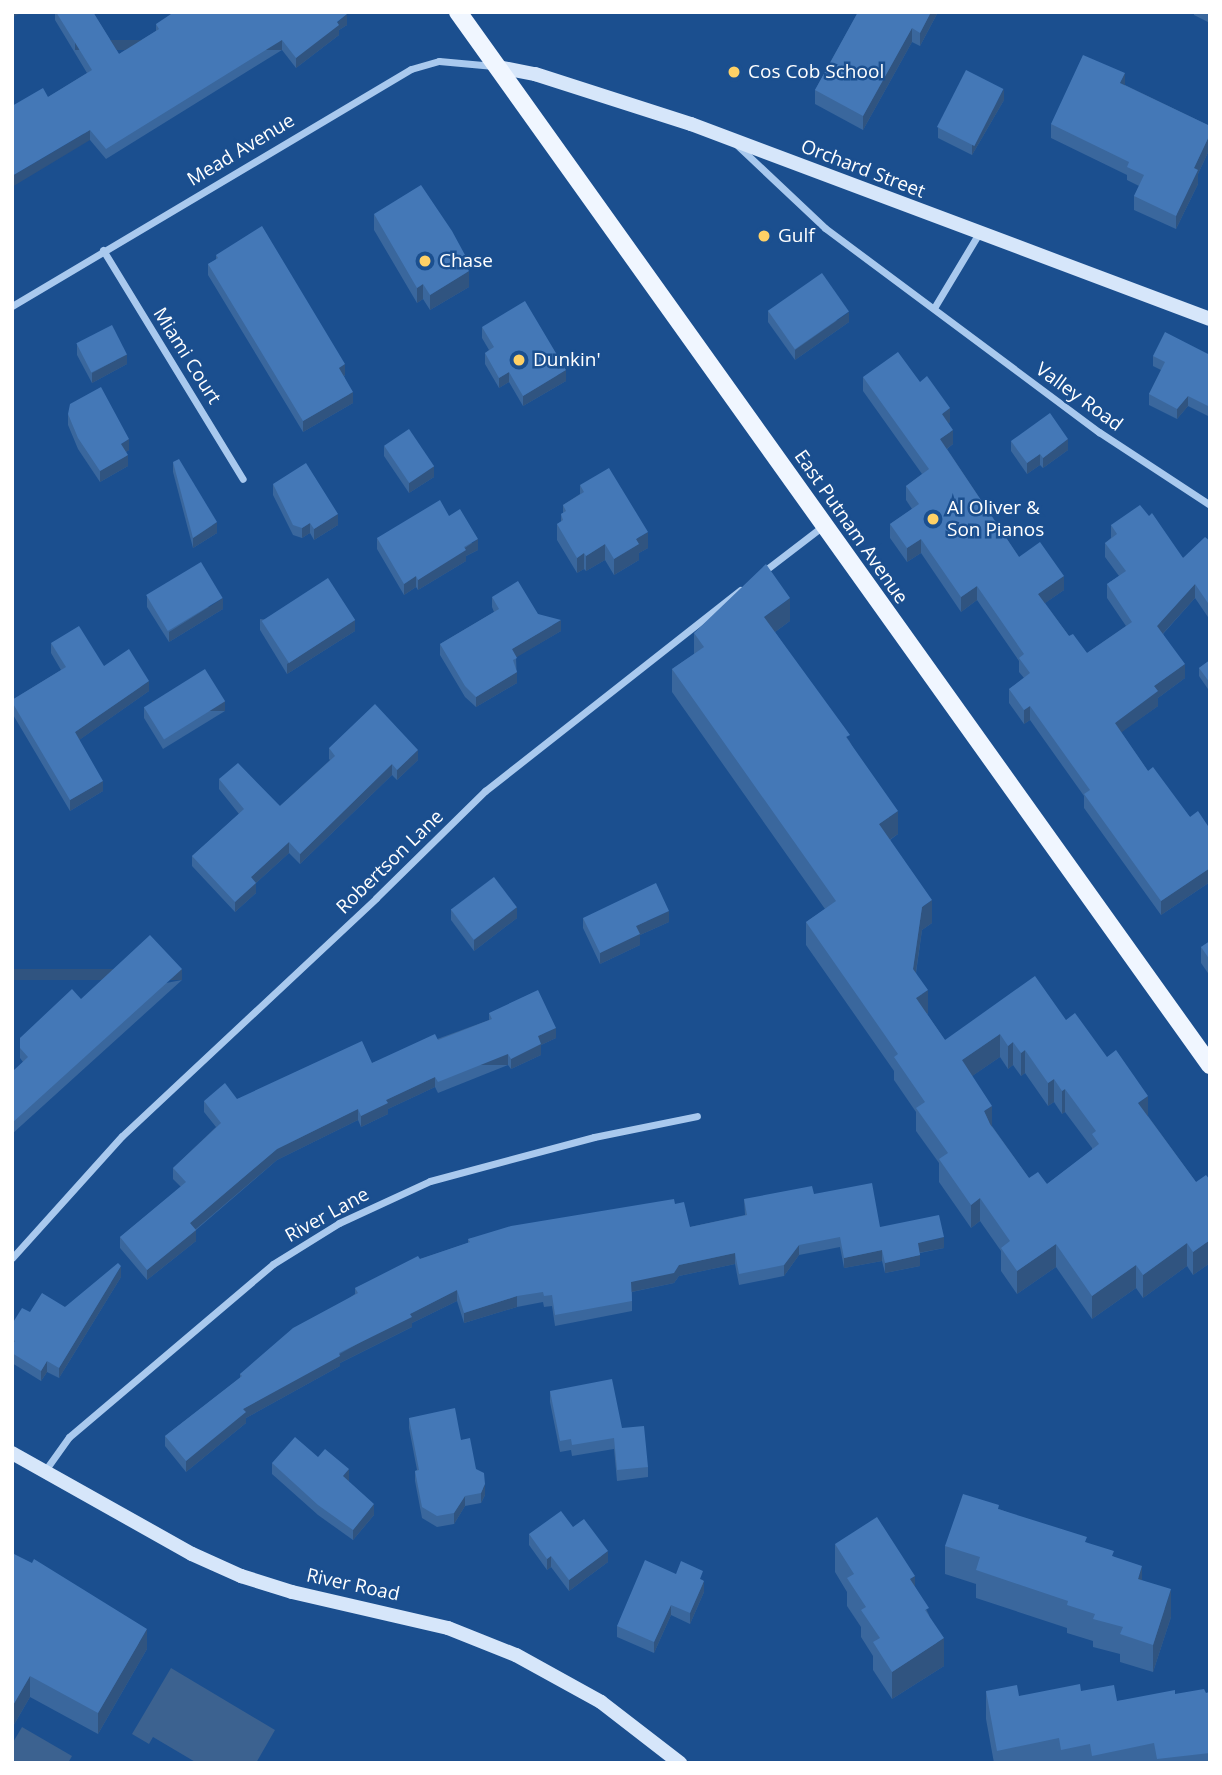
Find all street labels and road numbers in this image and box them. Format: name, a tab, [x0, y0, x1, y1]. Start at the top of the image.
street label: Mead Avenue	[183, 109, 299, 191]
street label: Orchard Street	[798, 135, 928, 203]
street label: Miami Court	[148, 304, 226, 408]
street label: Valley Road	[1031, 358, 1127, 436]
street label: East Putnam Avenue	[789, 446, 913, 608]
street label: Robertson Lane	[332, 805, 448, 919]
street label: River Lane	[281, 1183, 373, 1247]
street label: River Road	[304, 1564, 402, 1606]

